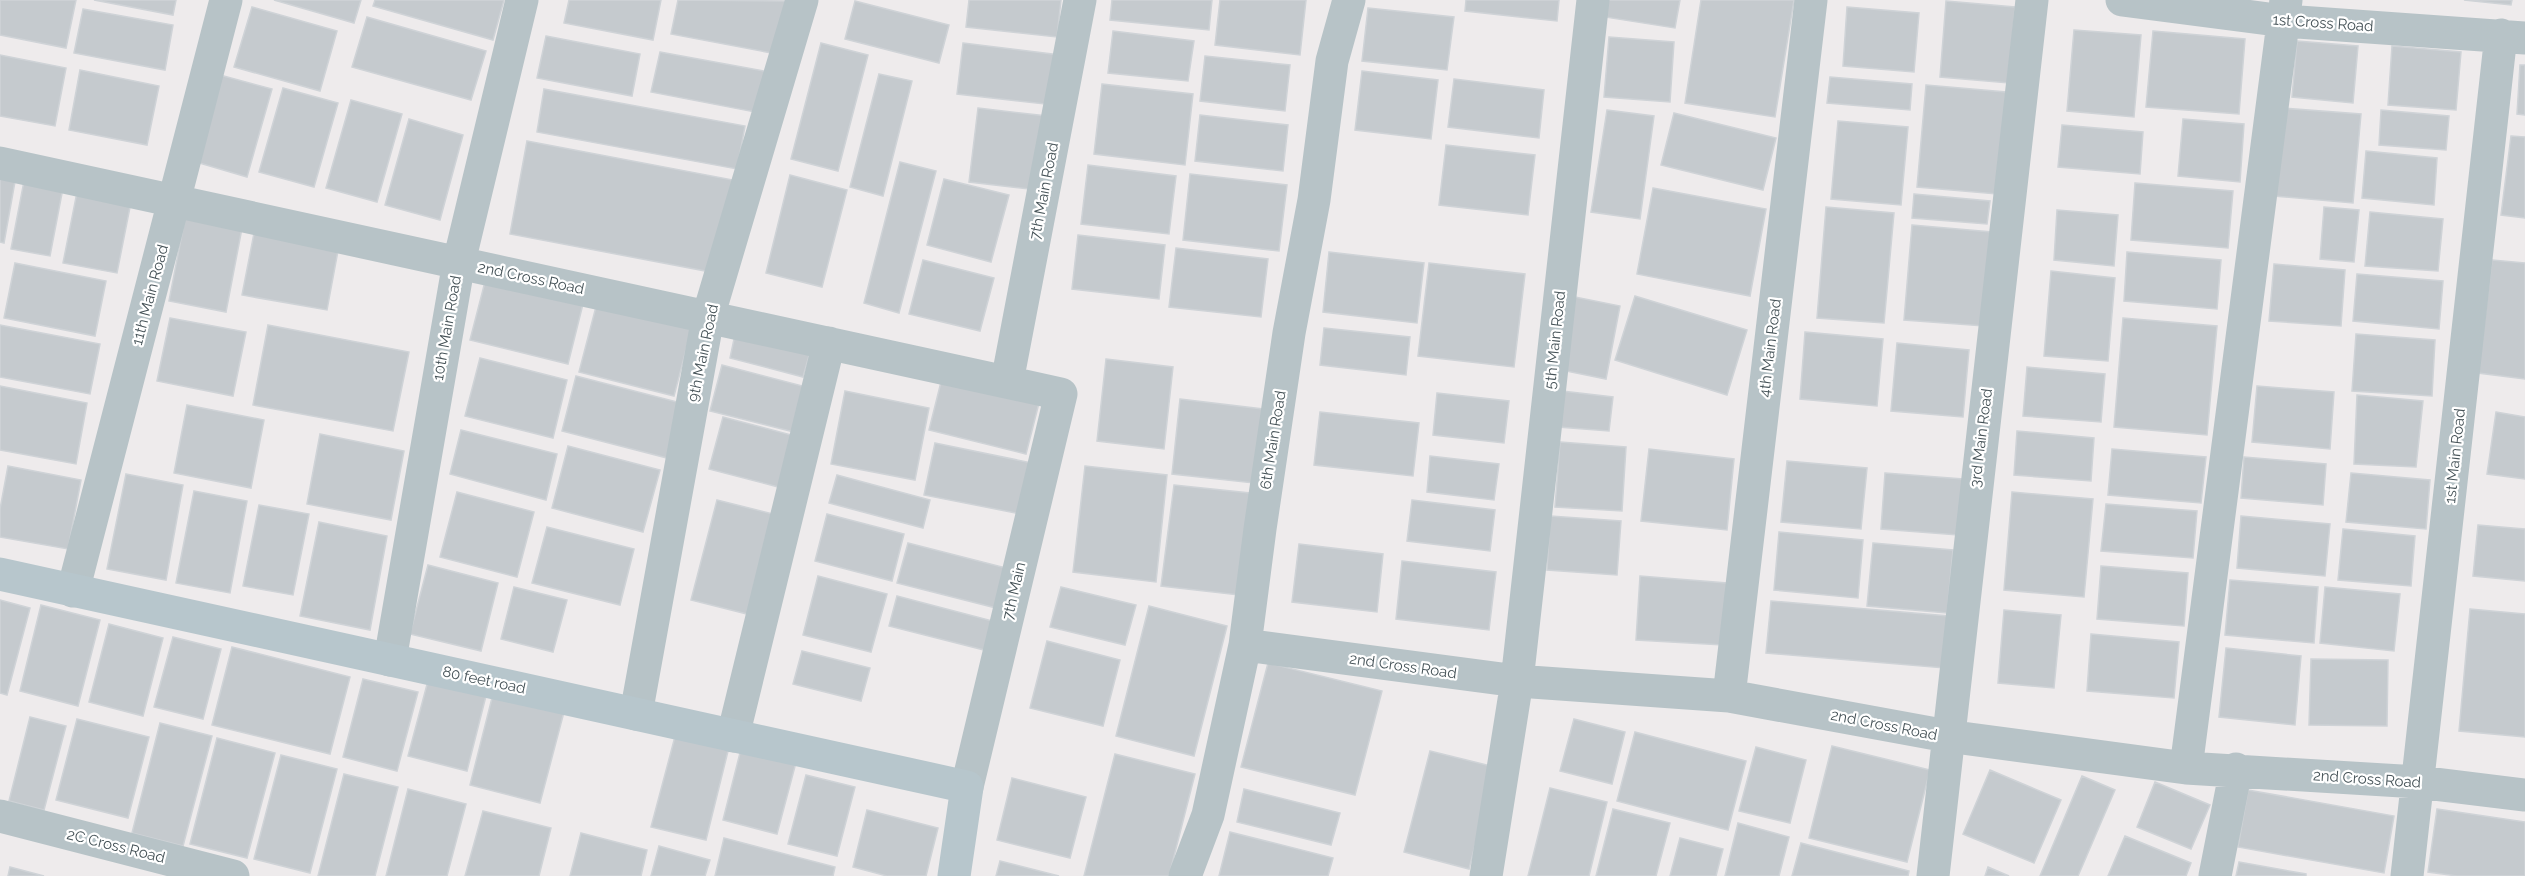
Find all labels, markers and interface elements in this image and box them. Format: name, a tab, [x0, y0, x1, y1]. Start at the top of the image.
street label: 1st Cross Road	[2272, 10, 2374, 36]
street label: 7th Main Road	[1026, 141, 1062, 241]
street label: 11th Main Road	[128, 243, 172, 347]
street label: 2nd Cross Road	[476, 258, 586, 298]
street label: 10th Main Road	[429, 274, 465, 382]
street label: 5th Main Road	[1541, 290, 1569, 390]
street label: 4th Main Road	[1755, 298, 1785, 398]
street label: 9th Main Road	[684, 302, 722, 404]
street label: 3rd Main Road	[1966, 388, 1996, 488]
street label: 6th Main Road	[1256, 389, 1290, 491]
street label: 1st Main Road	[2441, 408, 2469, 504]
street label: 7th Main	[999, 560, 1029, 622]
street label: 2nd Cross Road	[1348, 650, 1458, 682]
street label: 80 feet road	[441, 662, 527, 698]
street label: 2nd Cross Road	[1829, 706, 1939, 744]
street label: 2nd Cross Road	[2312, 766, 2422, 792]
street label: 2C Cross Road	[65, 825, 167, 867]

